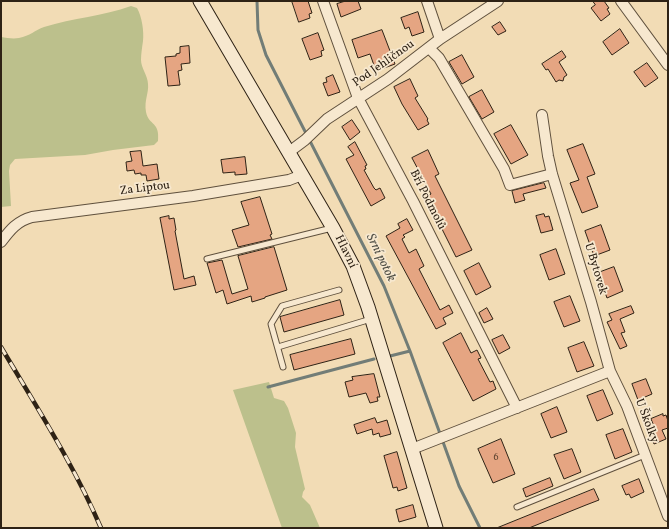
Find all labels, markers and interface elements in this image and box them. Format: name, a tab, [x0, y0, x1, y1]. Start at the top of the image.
street label: Pod Jehličnou	[350, 37, 418, 91]
street label: Bří Podmolů	[406, 167, 448, 233]
street label: Za Liptou	[119, 179, 171, 199]
water label: Srní potok	[362, 232, 398, 284]
street label: Hlavní	[331, 233, 359, 271]
street label: U Bytovek	[580, 241, 610, 297]
street label: U Školky	[631, 397, 661, 445]
house number: 6	[493, 452, 499, 464]

